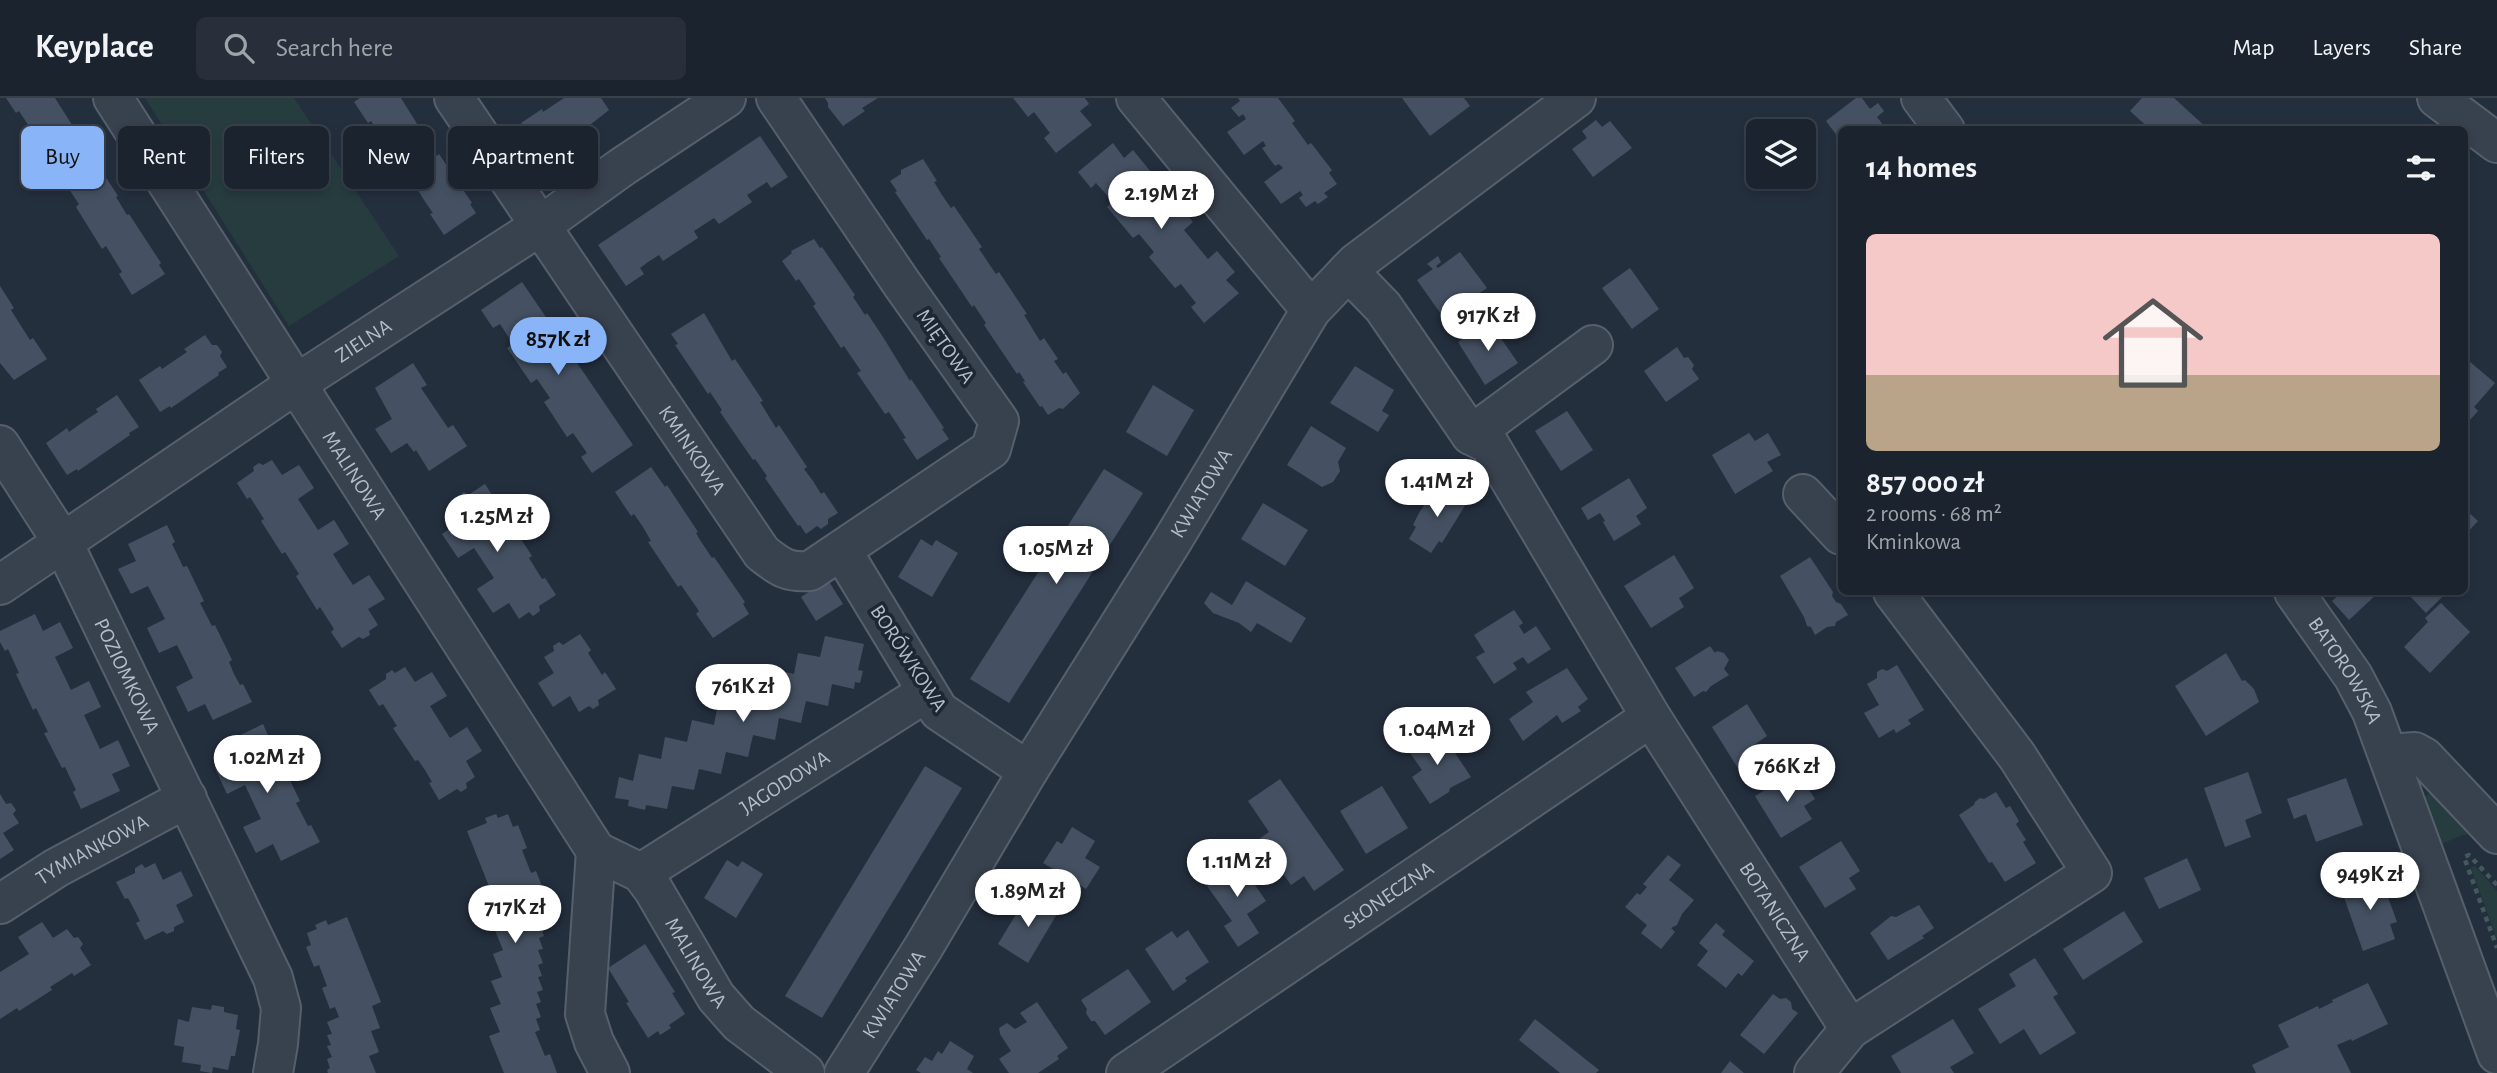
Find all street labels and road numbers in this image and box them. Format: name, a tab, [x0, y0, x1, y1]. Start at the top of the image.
street label: MIĘTOWA	[913, 305, 979, 387]
street label: ZIELNA	[332, 315, 395, 367]
street label: KMINKOWA	[654, 402, 729, 499]
street label: MALINOWA	[318, 427, 390, 523]
street label: KWIATOWA	[1167, 445, 1236, 542]
street label: BORÓWKOWA	[866, 600, 952, 715]
street label: BATOROWSKA	[2304, 613, 2385, 726]
street label: POZIOMKOWA	[90, 615, 163, 737]
street label: JAGODOWA	[736, 747, 833, 818]
street label: TYMIANKOWA	[32, 811, 152, 889]
street label: SŁONECZNA	[1340, 858, 1438, 933]
street label: BOTANICZNA	[1735, 859, 1814, 965]
street label: MALINOWA	[661, 914, 730, 1012]
street label: KWIATOWA	[859, 947, 930, 1042]

